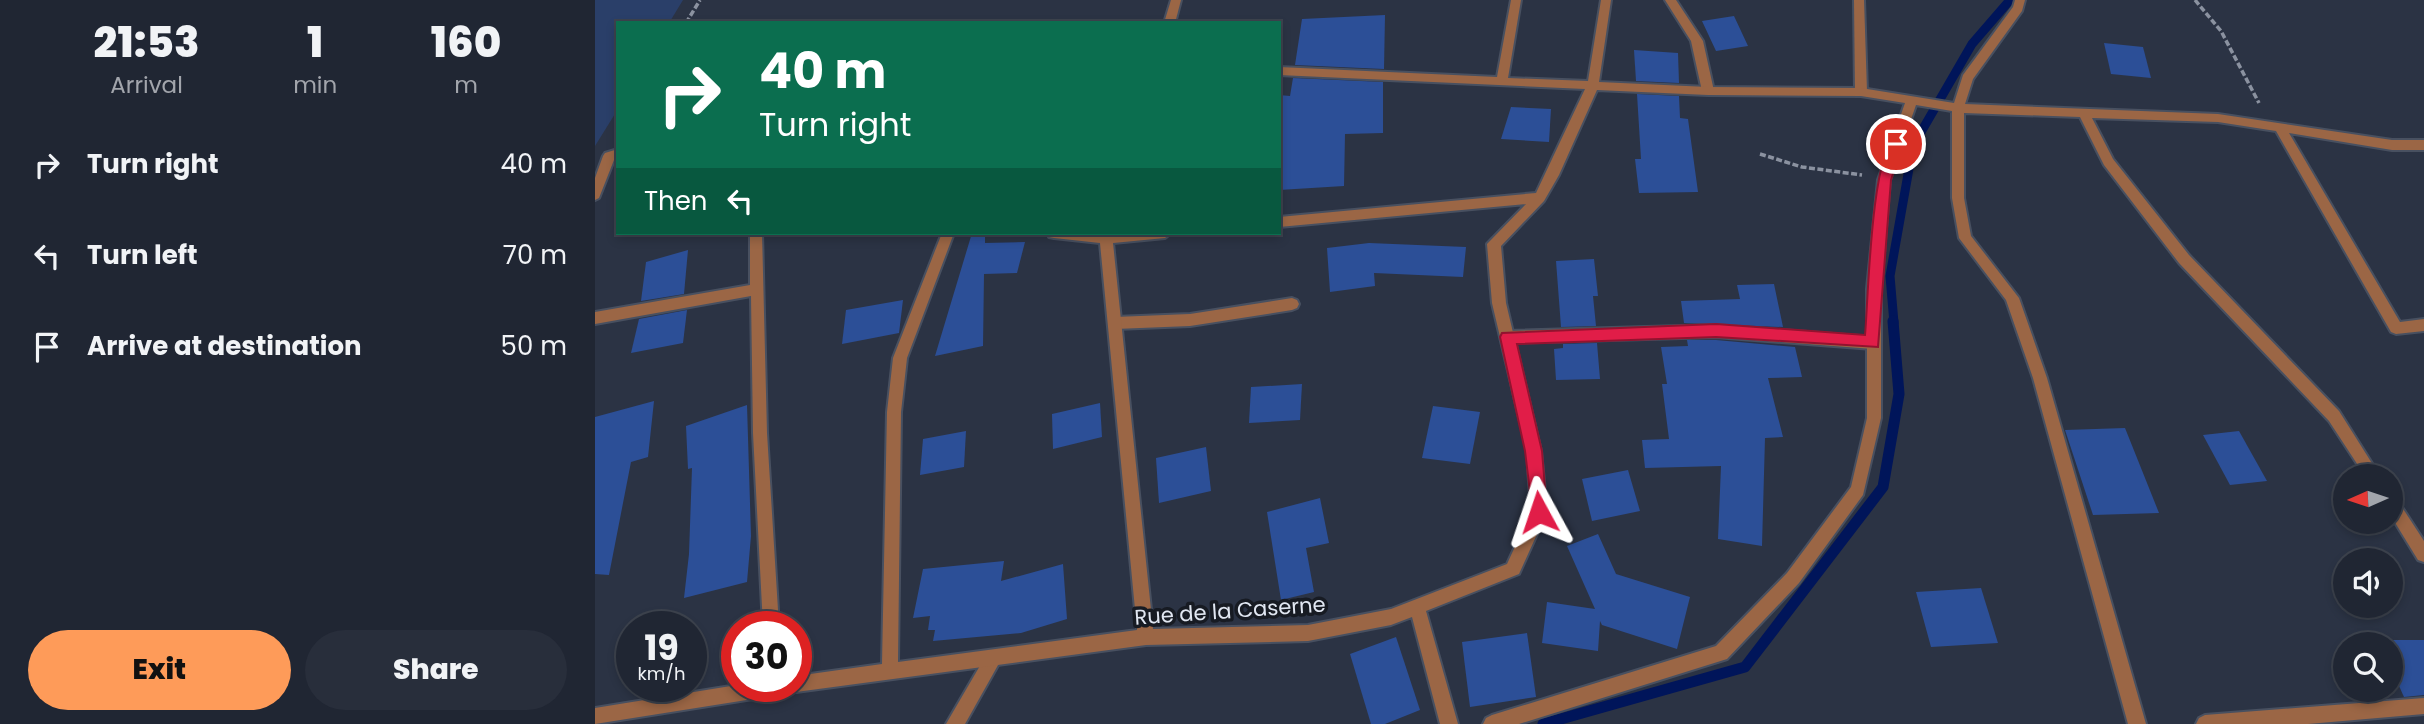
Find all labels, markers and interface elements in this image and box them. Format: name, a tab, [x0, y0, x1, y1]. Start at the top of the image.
text: 21:53	[94, 13, 200, 72]
text: 1	[307, 13, 323, 72]
text: 160	[431, 13, 501, 72]
text: 40 m	[759, 37, 886, 105]
icon: right	[644, 49, 735, 140]
text: Arrival	[110, 69, 183, 101]
text: min	[293, 69, 337, 101]
text: m	[454, 69, 478, 101]
text: Turn right	[759, 102, 911, 147]
pin	[1866, 114, 1926, 174]
icon: arrive	[1877, 125, 1915, 163]
icon: right	[28, 146, 66, 184]
text: Turn right	[87, 146, 219, 182]
text: 40 m	[501, 146, 567, 182]
icon: left	[721, 182, 759, 220]
text: Then	[644, 183, 707, 219]
icon: left	[28, 237, 66, 275]
text: Turn left	[87, 237, 198, 273]
text: 70 m	[503, 237, 567, 273]
icon: arrive	[28, 328, 66, 366]
text: Arrive at destination	[87, 328, 362, 364]
text: 50 m	[501, 328, 567, 364]
north arrow	[2333, 464, 2403, 534]
map controls	[2333, 464, 2403, 702]
position arrow	[1502, 475, 1576, 549]
button: sound	[2333, 548, 2403, 618]
street label: Rue de la Caserne	[1134, 589, 1326, 632]
speed limit sign: 30	[721, 611, 812, 702]
text: 19	[644, 623, 679, 672]
button: Exit	[28, 630, 291, 710]
button: Share	[305, 630, 567, 710]
button: search	[2333, 632, 2403, 702]
text: km/h	[638, 661, 685, 686]

